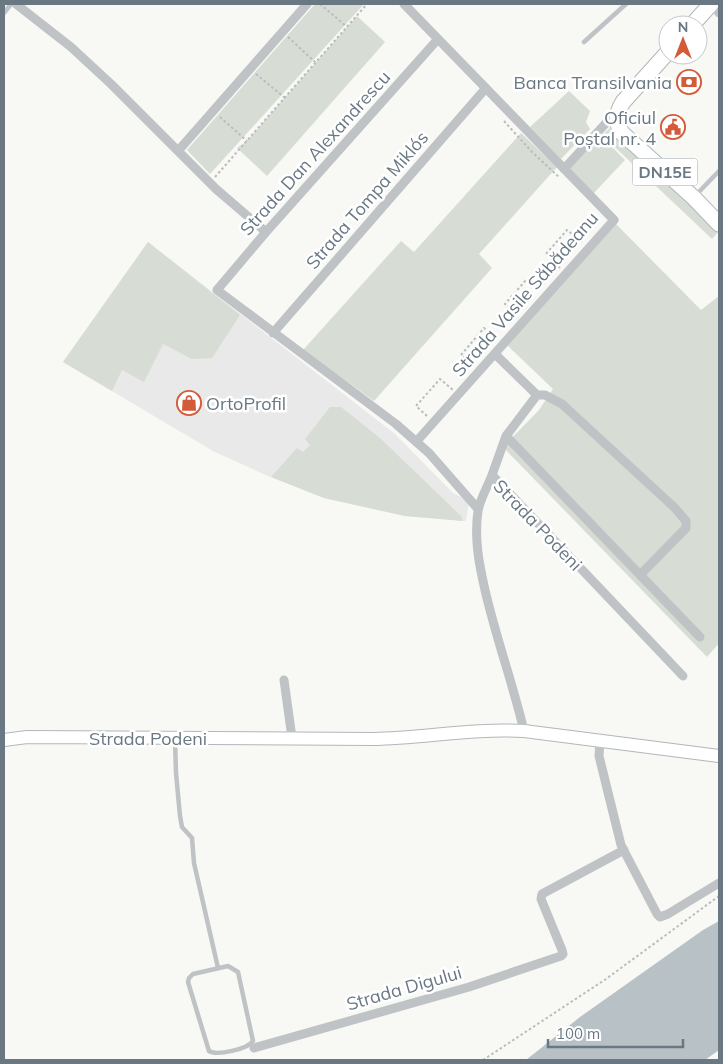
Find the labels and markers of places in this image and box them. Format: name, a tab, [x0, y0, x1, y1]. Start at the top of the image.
bank icon: Banca Transilvania	[676, 69, 702, 95]
place label: Banca Transilvania	[513, 71, 672, 94]
place label: Oficiul Poștal nr. 4	[563, 106, 656, 150]
public building icon: Oficiul Poștal nr. 4	[660, 114, 686, 140]
shop icon: OrtoProfil	[176, 390, 202, 416]
place label: OrtoProfil	[206, 392, 286, 415]

